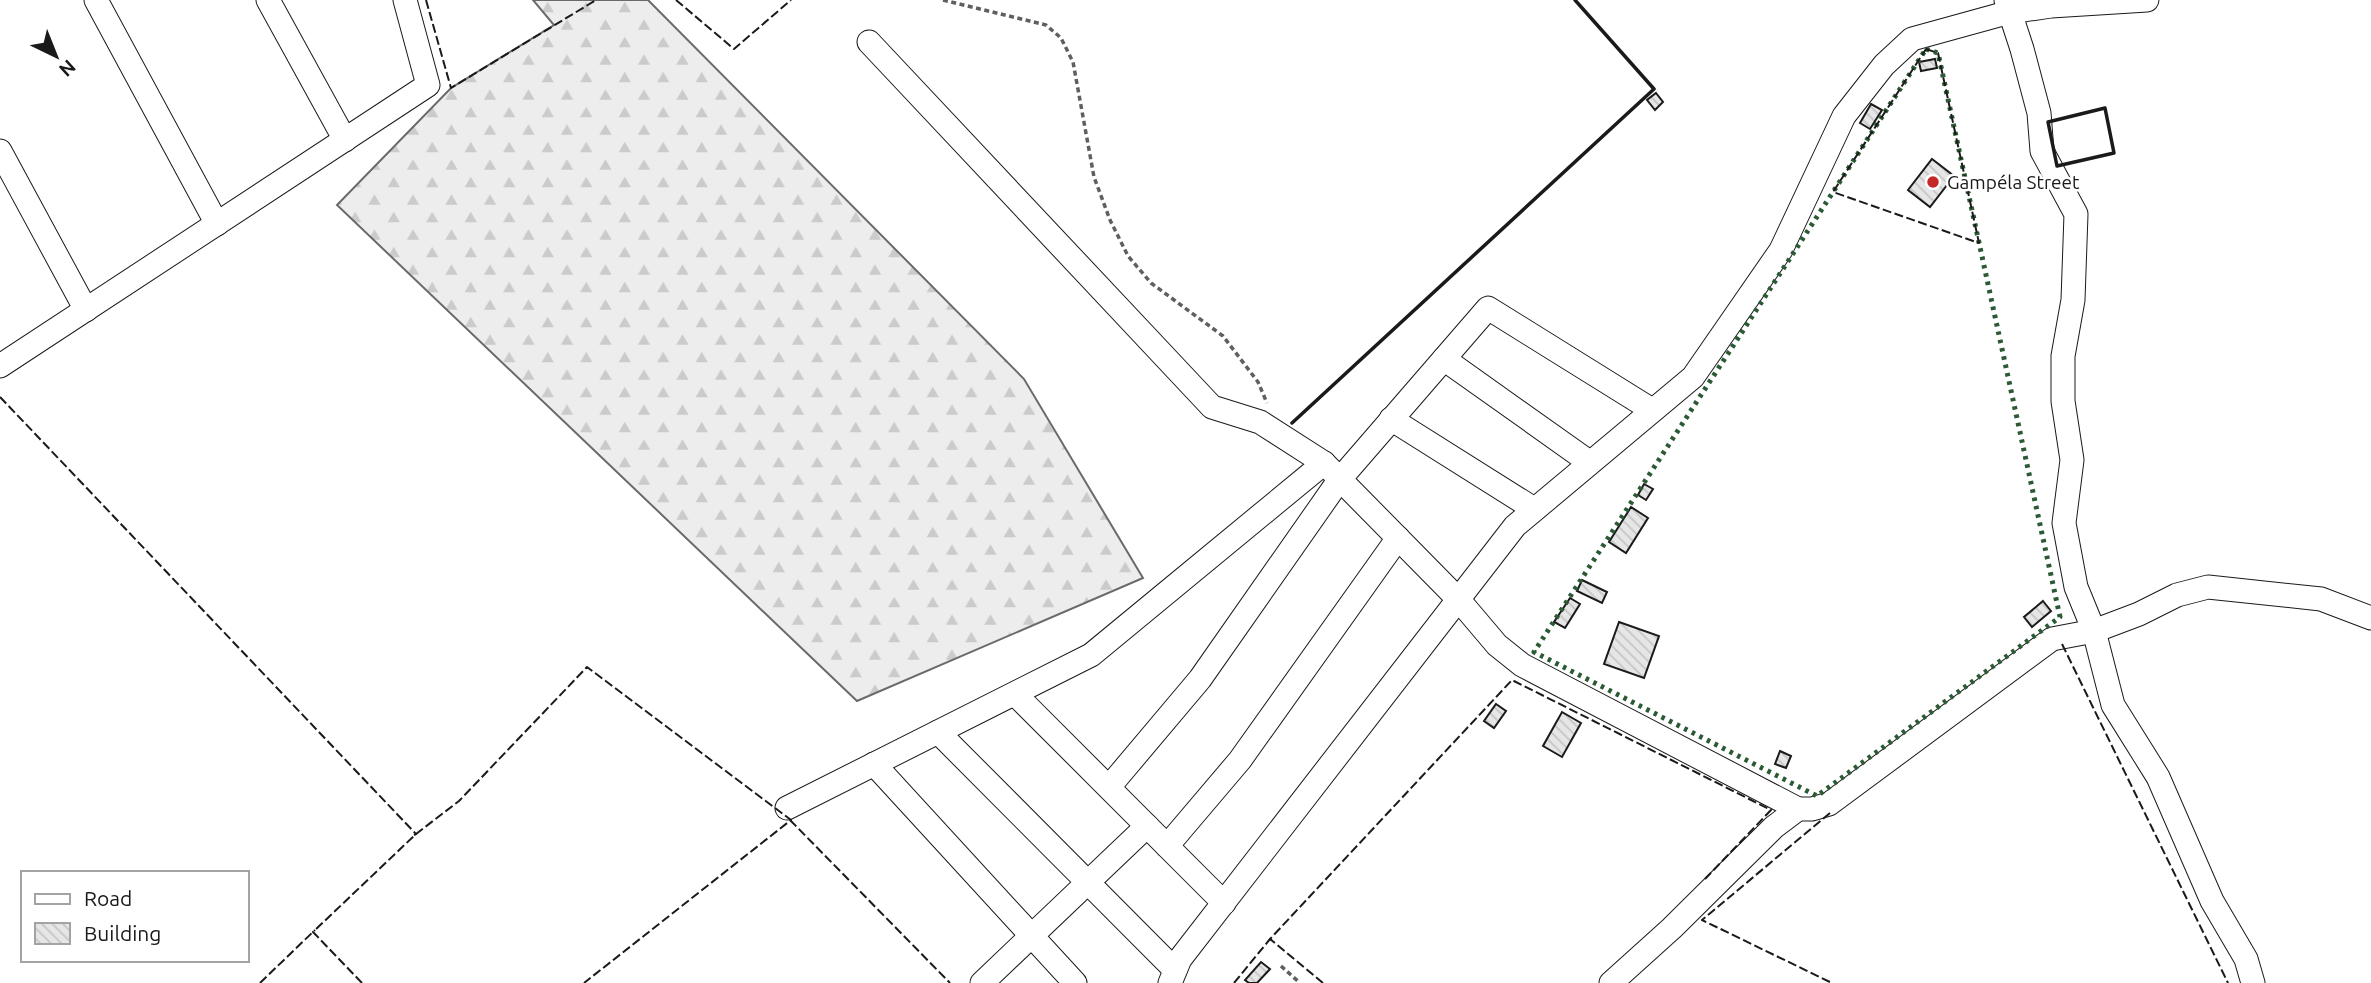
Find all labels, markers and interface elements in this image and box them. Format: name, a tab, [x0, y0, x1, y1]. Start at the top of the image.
north arrow	[21, 21, 91, 91]
text: N	[55, 56, 80, 81]
place label: Gampéla Street	[1947, 171, 2080, 193]
marker: Gampéla Street	[1925, 174, 1941, 190]
legend	[21, 871, 248, 962]
text: Road	[84, 886, 132, 910]
text: Building	[84, 921, 161, 945]

